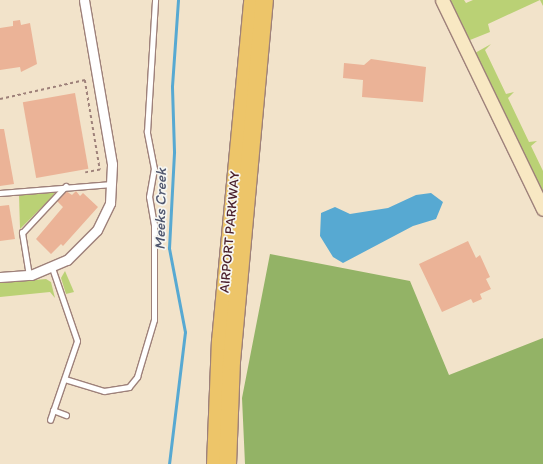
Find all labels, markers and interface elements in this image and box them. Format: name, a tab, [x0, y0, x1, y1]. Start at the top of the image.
water label: Meeks Creek	[151, 168, 171, 250]
street label: AIRPORT PARKWAY	[216, 171, 244, 293]

